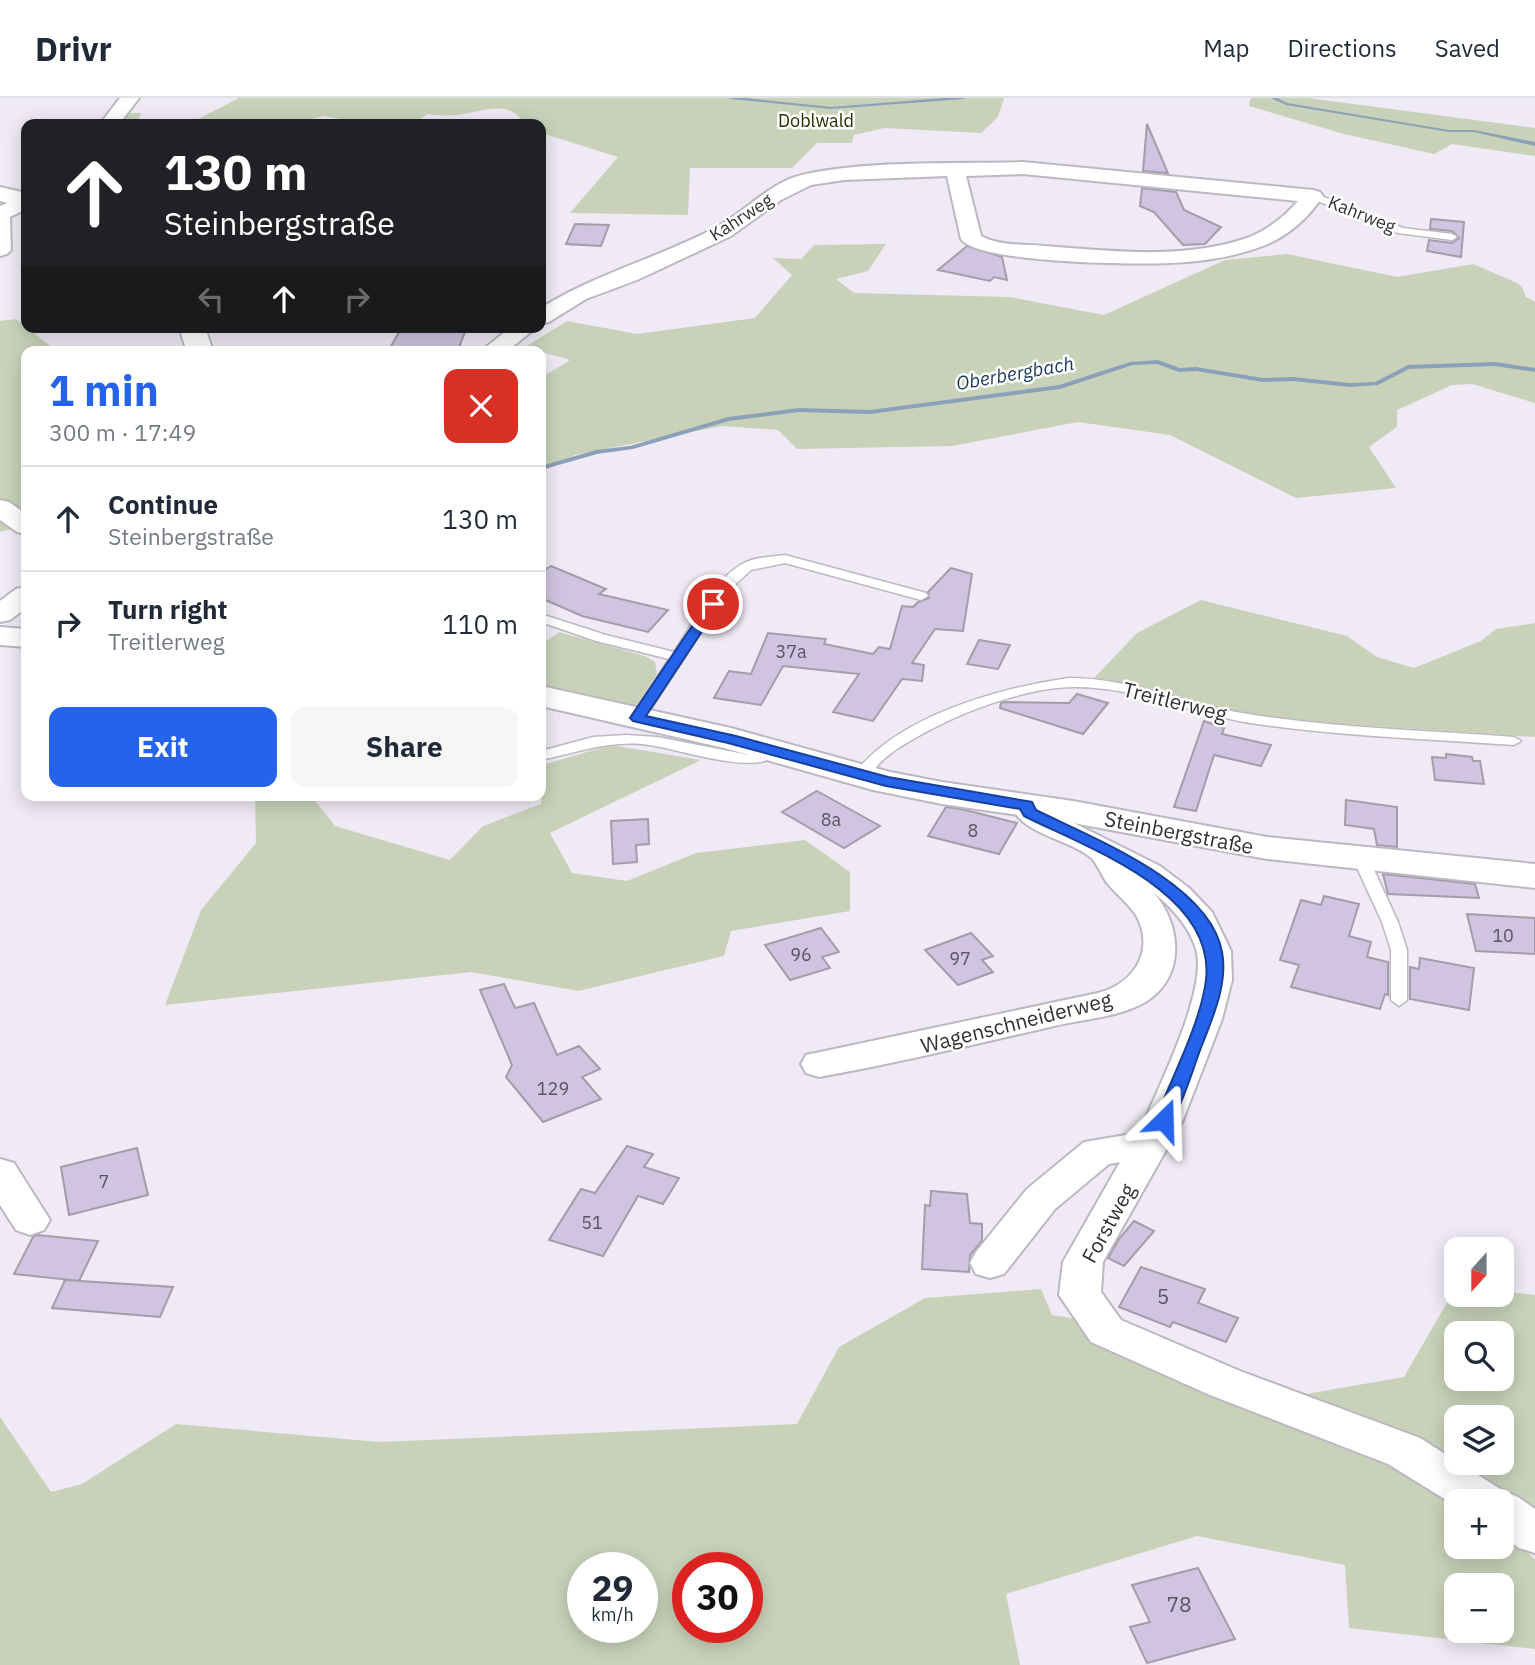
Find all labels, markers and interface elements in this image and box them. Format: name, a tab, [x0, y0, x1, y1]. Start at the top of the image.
text: Drivr	[35, 27, 112, 70]
text: Map	[1203, 32, 1249, 64]
text: Directions	[1287, 32, 1397, 64]
text: Saved	[1435, 32, 1500, 64]
park label: Doblwald	[778, 109, 854, 132]
text: 130 m	[164, 140, 308, 203]
icon: ahead	[49, 147, 140, 238]
street label: Kahrweg	[705, 188, 777, 246]
street label: Kahrweg	[1325, 190, 1400, 238]
text: Steinbergstraße	[164, 202, 395, 244]
icon: left	[192, 280, 230, 318]
icon: ahead	[265, 280, 303, 318]
icon: right	[338, 280, 376, 318]
water label: Oberbergbach	[954, 351, 1076, 395]
text: 1 min	[49, 363, 159, 418]
button: close	[444, 369, 518, 443]
text: 300 m · 17:49	[49, 417, 196, 447]
text: Continue	[108, 487, 218, 521]
icon: ahead	[49, 500, 87, 538]
text: 130 m	[442, 502, 518, 536]
text: Steinbergstraße	[108, 521, 274, 551]
pin	[683, 574, 743, 634]
icon: arrive	[694, 585, 732, 623]
text: Turn right	[108, 592, 227, 626]
icon: right	[49, 605, 87, 643]
text: 110 m	[442, 607, 518, 641]
text: Treitlerweg	[108, 626, 225, 656]
house number: 37a	[775, 640, 807, 663]
street label: Treitlerweg	[1120, 675, 1230, 727]
button: Exit	[49, 707, 277, 787]
button: Share	[291, 707, 518, 787]
street label: Steinbergstraße	[1102, 804, 1256, 860]
house number: 8a	[821, 808, 842, 831]
house number: 8	[968, 819, 978, 842]
house number: 10	[1492, 924, 1514, 947]
house number: 96	[790, 943, 812, 966]
house number: 97	[949, 947, 971, 970]
street label: Wagenschneiderweg	[918, 985, 1114, 1059]
house number: 129	[537, 1077, 569, 1100]
position arrow	[1127, 1083, 1201, 1157]
house number: 7	[99, 1170, 109, 1193]
street label: Forstweg	[1075, 1178, 1141, 1268]
house number: 51	[581, 1211, 603, 1234]
north arrow	[1444, 1237, 1514, 1307]
map controls	[1444, 1237, 1514, 1643]
house number: 5	[1157, 1282, 1169, 1310]
button: search	[1444, 1321, 1514, 1391]
button: layers	[1444, 1405, 1514, 1475]
button: +	[1444, 1489, 1514, 1559]
speed limit sign: 30	[672, 1552, 763, 1643]
text: 29	[591, 1565, 634, 1611]
button: −	[1444, 1573, 1514, 1643]
house number: 78	[1166, 1590, 1192, 1618]
text: km/h	[591, 1603, 634, 1626]

